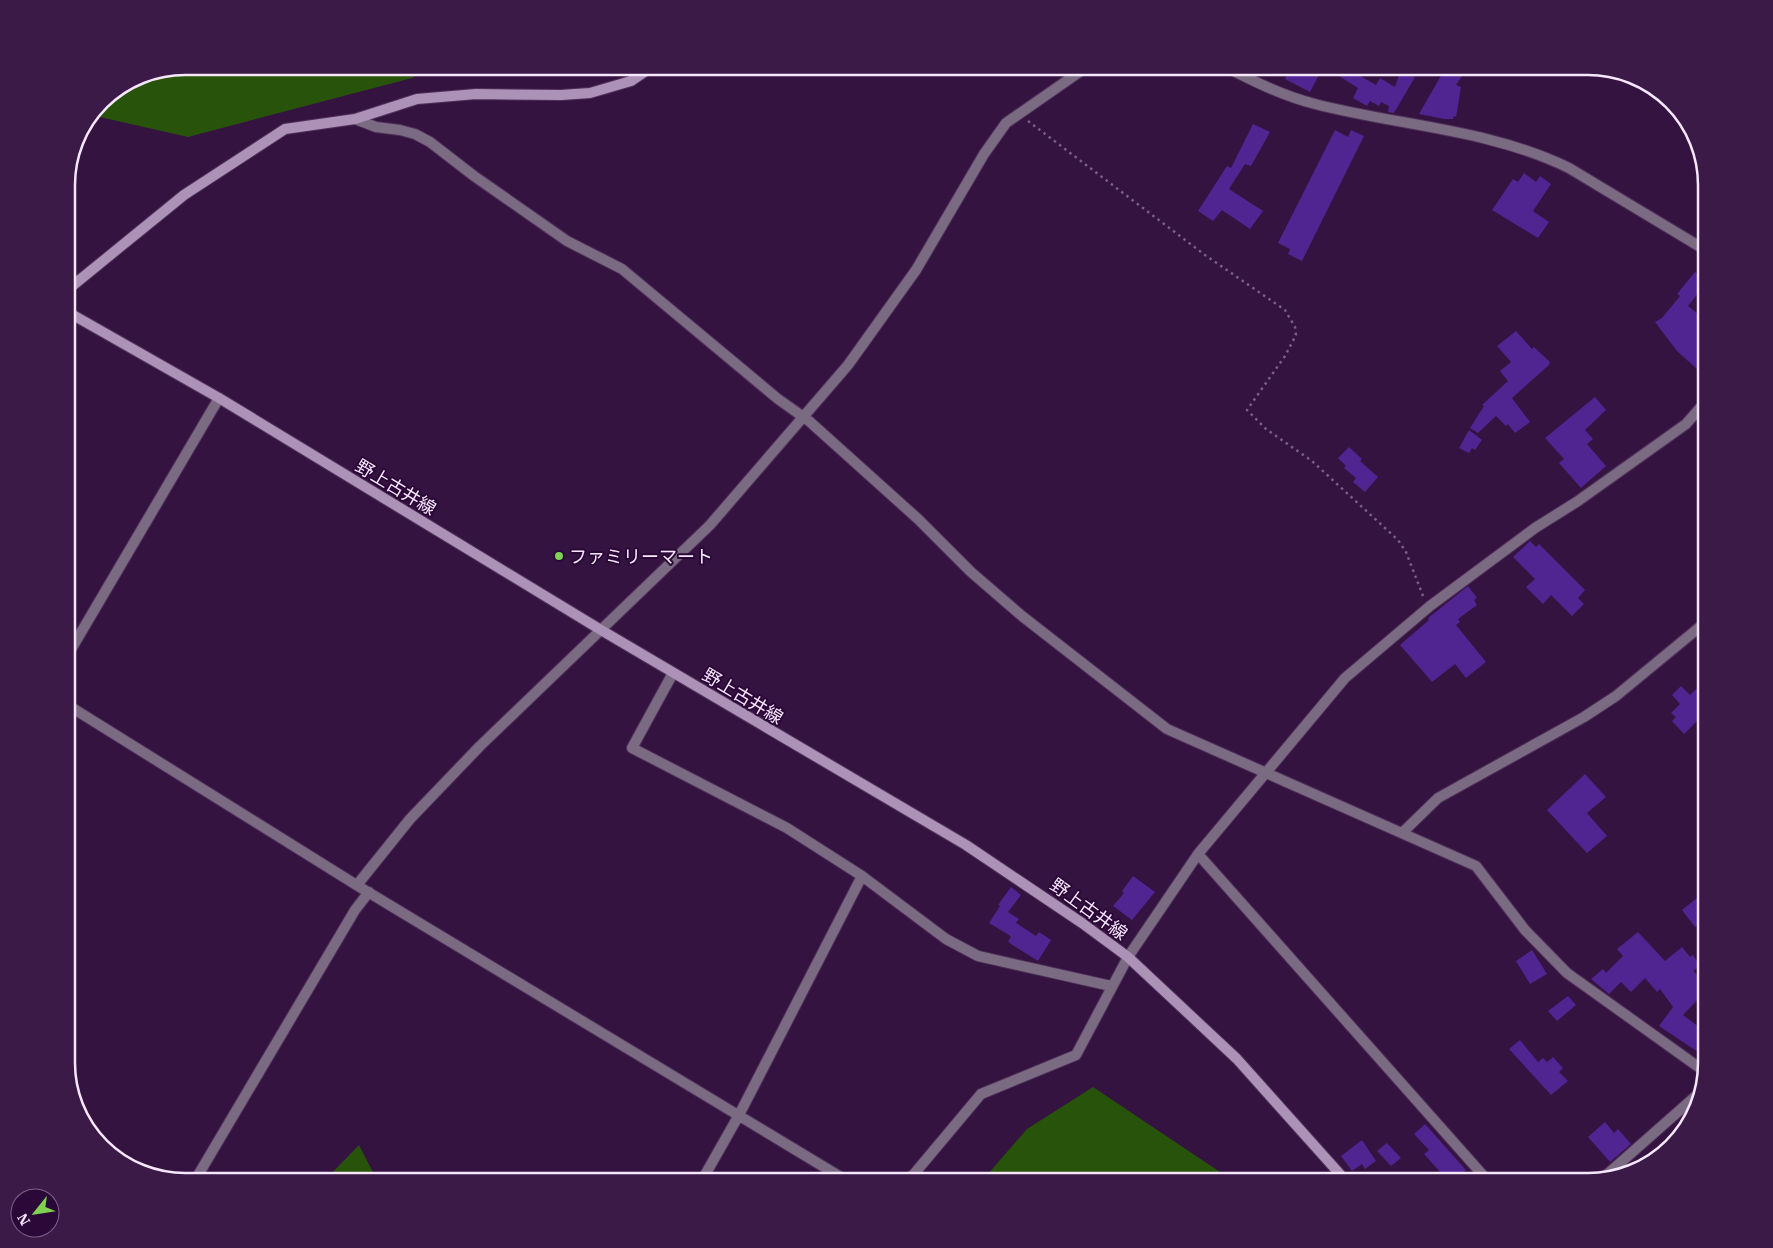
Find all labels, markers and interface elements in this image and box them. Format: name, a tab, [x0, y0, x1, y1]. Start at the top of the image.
street label: 野上古井線	[352, 454, 440, 520]
place label: ファミリーマート	[569, 545, 713, 568]
marker: ファミリーマート	[553, 550, 565, 562]
street label: 野上古井線	[699, 663, 787, 729]
street label: 野上古井線	[1046, 873, 1132, 945]
north arrow	[10, 1188, 60, 1238]
text: N	[13, 1210, 34, 1229]

